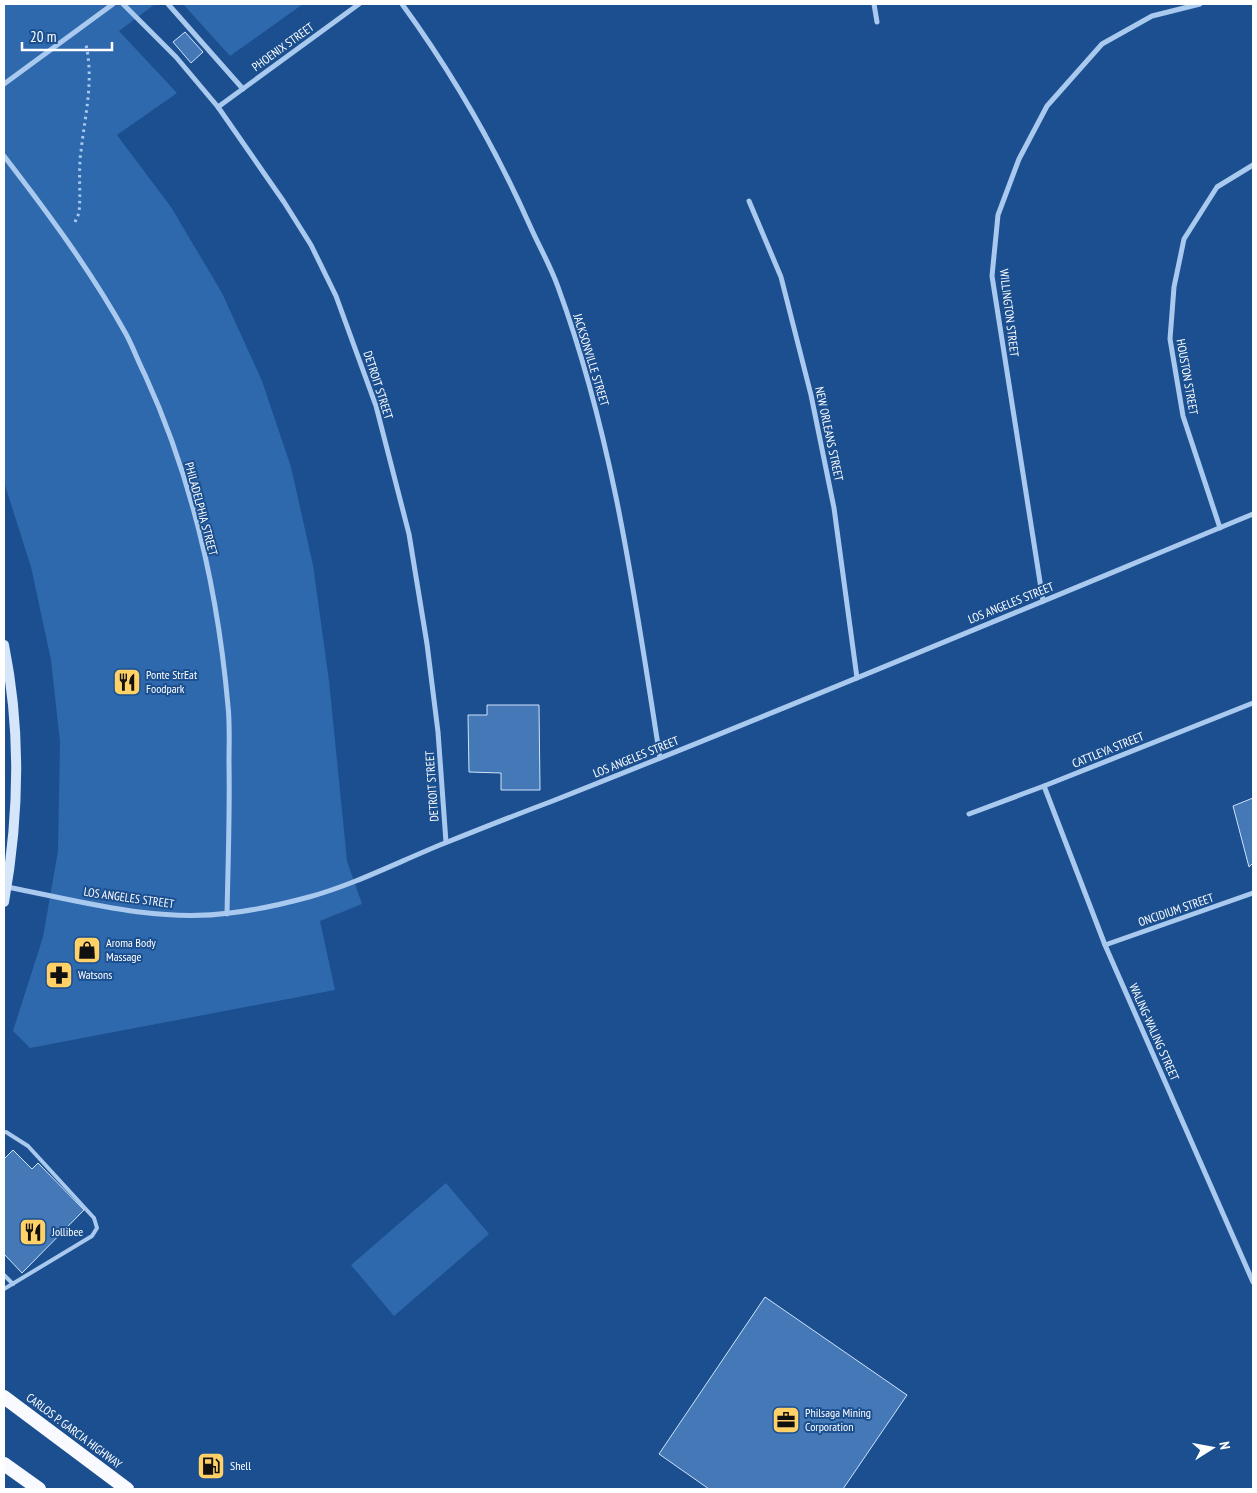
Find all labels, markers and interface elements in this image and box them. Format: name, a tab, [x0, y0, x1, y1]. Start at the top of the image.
street label: PHOENIX STREET	[249, 19, 317, 74]
scale bar	[22, 20, 112, 52]
text: 20 m	[30, 27, 56, 46]
street label: WILLINGTON STREET	[997, 268, 1022, 358]
street label: JACKSONVILLE STREET	[570, 311, 613, 408]
street label: HOUSTON STREET	[1173, 338, 1202, 417]
street label: DETROIT STREET	[360, 349, 397, 422]
street label: NEW ORLEANS STREET	[812, 385, 847, 483]
street label: PHILADELPHIA STREET	[182, 460, 221, 558]
street label: LOS ANGELES STREET	[966, 578, 1056, 627]
restaurant icon: Ponte StrEat Foodpark	[112, 667, 142, 697]
place label: Ponte StrEat Foodpark	[146, 667, 198, 696]
street label: CATTLEYA STREET	[1070, 728, 1146, 771]
street label: LOS ANGELES STREET	[591, 732, 681, 781]
street label: DETROIT STREET	[421, 749, 441, 822]
street label: LOS ANGELES STREET	[83, 884, 176, 911]
street label: ONCIDIUM STREET	[1136, 889, 1216, 929]
shop icon: Aroma Body Massage	[72, 935, 102, 965]
place label: Aroma Body Massage	[106, 935, 156, 964]
pharmacy icon: Watsons	[44, 960, 74, 990]
place label: Watsons	[78, 967, 112, 982]
street label: WALING-WALING STREET	[1126, 981, 1183, 1083]
restaurant icon: Jollibee	[18, 1217, 48, 1247]
place label: Jollibee	[51, 1224, 83, 1239]
street label: CARLOS P. GARCIA HIGHWAY	[23, 1390, 126, 1472]
office icon: Philsaga Mining Corporation	[771, 1405, 801, 1435]
place label: Philsaga Mining Corporation	[805, 1405, 871, 1434]
north arrow	[1187, 1423, 1237, 1473]
text: N	[1215, 1440, 1234, 1451]
fuel station icon: Shell	[196, 1451, 226, 1481]
place label: Shell	[230, 1458, 251, 1473]

